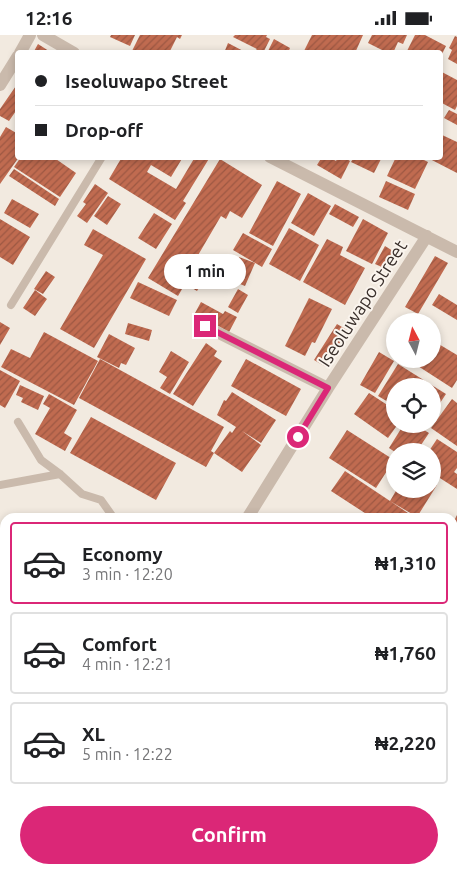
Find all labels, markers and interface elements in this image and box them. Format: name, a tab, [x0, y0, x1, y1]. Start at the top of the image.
text: 12:16	[25, 7, 73, 29]
text: Iseoluwapo Street	[65, 70, 228, 92]
text: Drop-off	[65, 119, 143, 141]
street label: Iseoluwapo Street	[314, 236, 410, 370]
callout: 1 min	[164, 253, 246, 289]
text: 1 min	[185, 262, 225, 280]
north arrow	[386, 313, 441, 367]
map controls	[386, 313, 441, 498]
route end	[194, 315, 216, 337]
button: locate	[386, 378, 441, 433]
route start	[287, 426, 309, 448]
button: layers	[386, 443, 441, 498]
icon: car	[22, 541, 67, 586]
text: Economy	[82, 543, 163, 565]
text: ₦1,310	[375, 552, 436, 574]
text: 3 min · 12:20	[82, 565, 173, 583]
icon: car	[22, 631, 67, 676]
text: Comfort	[82, 633, 157, 655]
text: ₦1,760	[375, 642, 436, 664]
text: 4 min · 12:21	[82, 655, 173, 673]
icon: car	[22, 721, 67, 766]
text: XL	[82, 723, 105, 745]
text: ₦2,220	[375, 732, 436, 754]
text: 5 min · 12:22	[82, 745, 173, 763]
button: Confirm	[20, 806, 438, 864]

